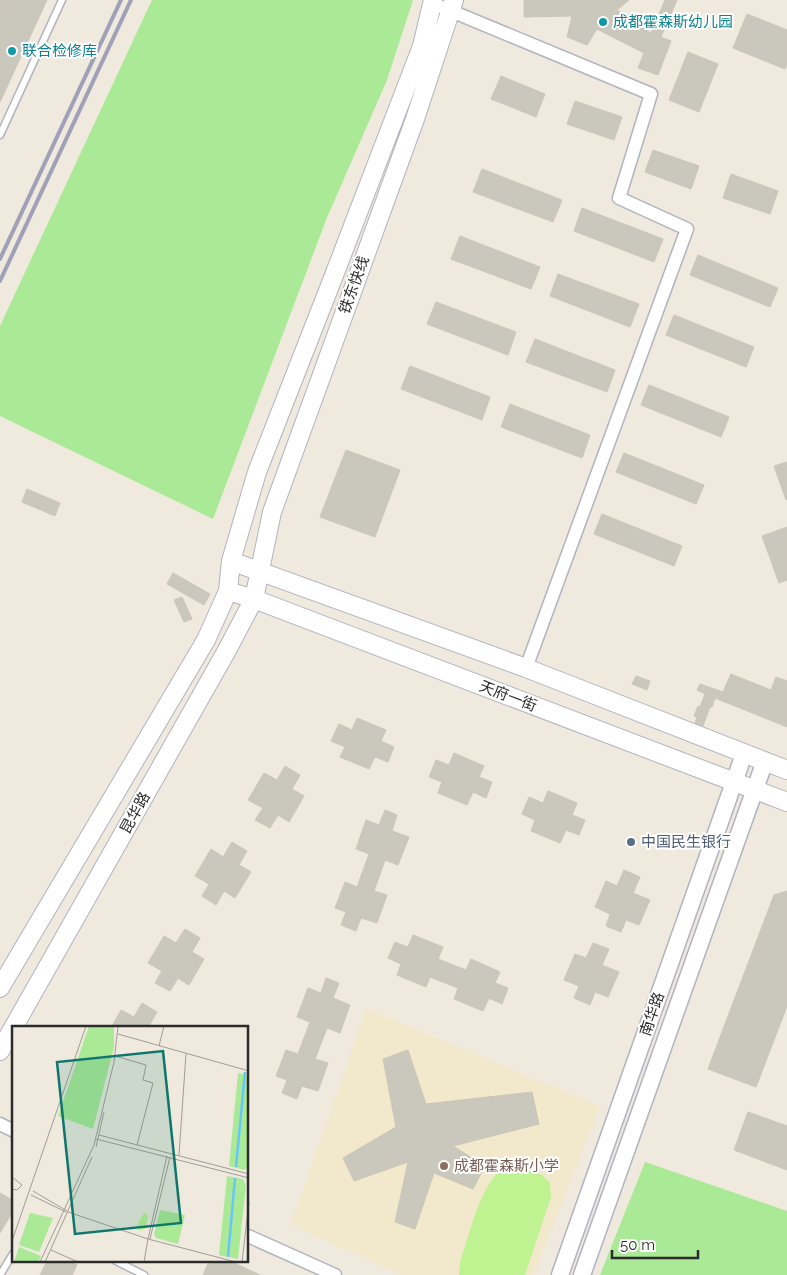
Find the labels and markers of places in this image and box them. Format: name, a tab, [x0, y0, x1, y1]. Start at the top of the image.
place label: 成都霍森斯幼儿园	[613, 13, 733, 31]
marker: 成都霍森斯幼儿园	[597, 16, 609, 28]
place label: 联合检修库	[22, 42, 97, 60]
marker: 联合检修库	[6, 45, 18, 57]
place label: 中国民生银行	[641, 833, 731, 851]
marker: 中国民生银行	[625, 836, 637, 848]
place label: 成都霍森斯小学	[454, 1157, 559, 1175]
marker: 成都霍森斯小学	[438, 1160, 450, 1172]

